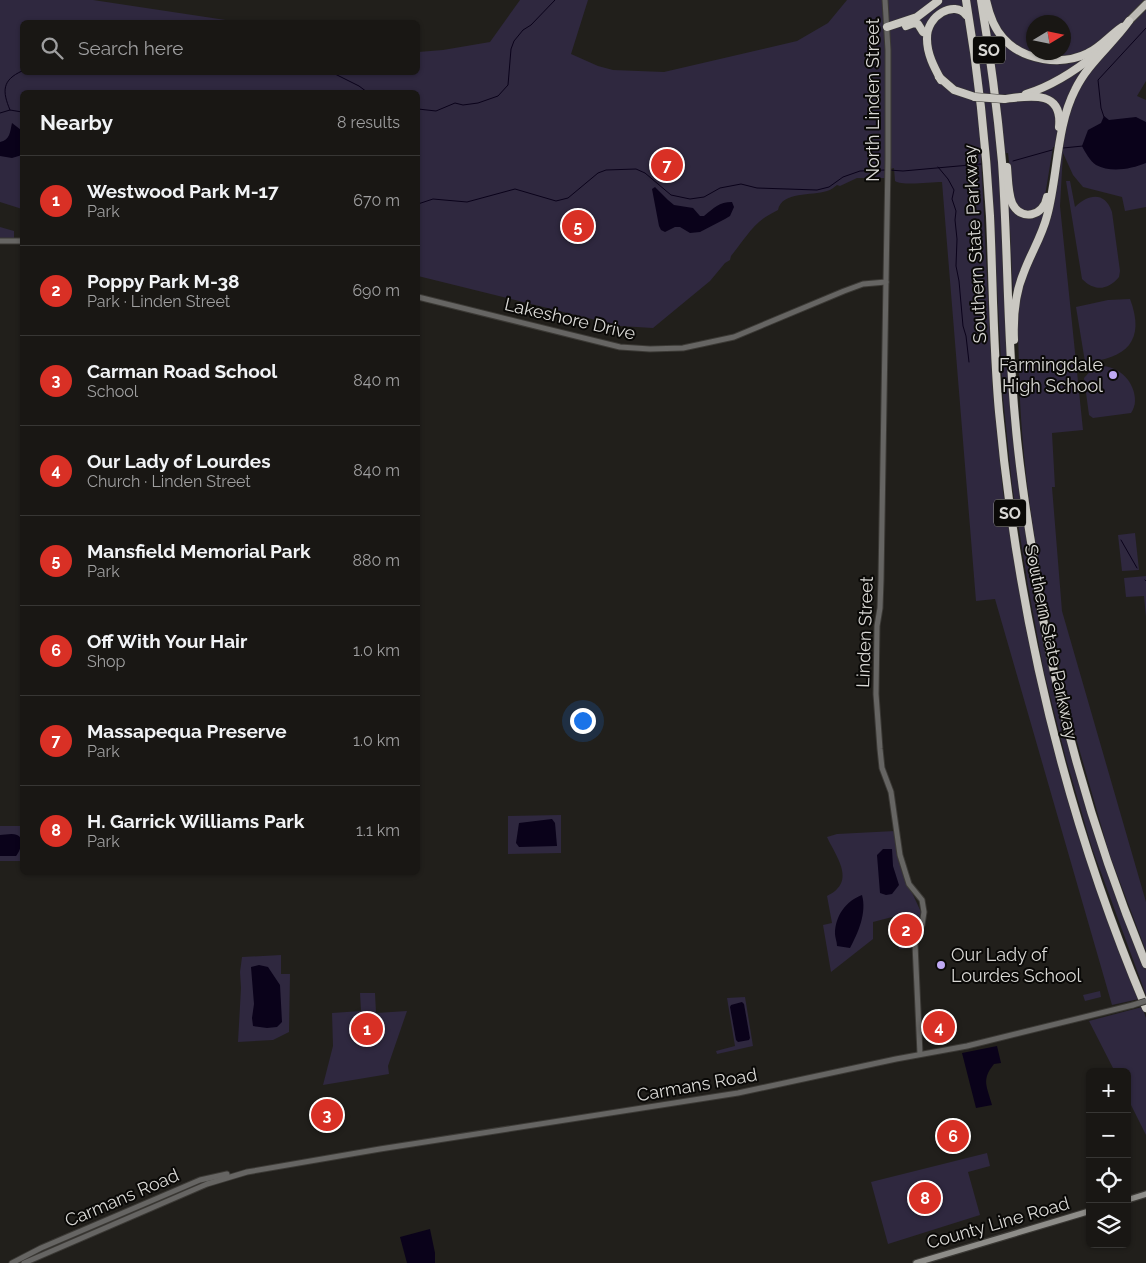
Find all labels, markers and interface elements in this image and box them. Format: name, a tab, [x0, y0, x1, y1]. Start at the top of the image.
north arrow	[1026, 15, 1071, 60]
street label: North Linden Street	[862, 18, 883, 182]
search box	[20, 20, 420, 75]
icon: search	[38, 34, 66, 62]
road number: SO	[973, 36, 1005, 64]
text: Search here	[78, 37, 184, 59]
text: Nearby	[40, 110, 113, 135]
text: 8 results	[337, 113, 400, 132]
street label: Southern State Parkway	[959, 144, 990, 344]
pin: 7	[651, 146, 683, 184]
text: Westwood Park M-17	[87, 180, 279, 202]
text: 1	[52, 191, 60, 210]
text: 670 m	[353, 191, 400, 210]
text: Park	[87, 202, 120, 221]
pin: 5	[562, 207, 594, 245]
text: Poppy Park M-38	[87, 270, 240, 292]
text: 2	[51, 281, 61, 300]
text: 690 m	[352, 281, 400, 300]
text: Park · Linden Street	[87, 292, 230, 311]
street label: Lakeshore Drive	[502, 293, 638, 344]
place label: Farmingdale High School	[999, 354, 1103, 396]
text: Carman Road School	[87, 360, 277, 382]
marker: Farmingdale High School	[1107, 369, 1119, 381]
text: 3	[52, 371, 60, 390]
text: 840 m	[353, 371, 400, 390]
text: School	[87, 382, 138, 401]
text: Our Lady of Lourdes	[87, 450, 271, 472]
text: 4	[51, 461, 61, 480]
text: 840 m	[353, 461, 400, 480]
text: Church · Linden Street	[87, 472, 251, 491]
road number: SO	[994, 499, 1026, 526]
text: Mansfield Memorial Park	[87, 540, 311, 562]
street label: Southern State Parkway	[1021, 542, 1082, 742]
text: 5	[52, 551, 60, 570]
text: 880 m	[352, 551, 400, 570]
text: Park	[87, 562, 120, 581]
street label: Linden Street	[852, 576, 877, 688]
text: Off With Your Hair	[87, 630, 247, 652]
text: 6	[51, 641, 61, 660]
text: 1.0 km	[353, 641, 400, 660]
text: Shop	[87, 652, 125, 671]
your location	[570, 708, 596, 734]
text: Massapequa Preserve	[87, 720, 287, 742]
text: 7	[52, 731, 60, 750]
text: 1.0 km	[353, 731, 400, 750]
text: Park	[87, 742, 120, 761]
text: H. Garrick Williams Park	[87, 810, 304, 832]
text: 8	[51, 821, 61, 840]
text: 1.1 km	[356, 821, 400, 840]
text: Park	[87, 832, 120, 851]
pin: 2	[890, 911, 922, 949]
place label: Our Lady of Lourdes School	[951, 944, 1082, 986]
marker: Our Lady of Lourdes School	[935, 959, 947, 971]
pin: 4	[923, 1008, 955, 1046]
pin: 1	[351, 1010, 383, 1048]
street label: Carmans Road	[635, 1064, 759, 1105]
map controls	[1086, 1068, 1131, 1248]
button: +	[1086, 1068, 1131, 1113]
pin: 3	[311, 1096, 343, 1134]
button: −	[1086, 1113, 1131, 1158]
pin: 6	[937, 1117, 969, 1155]
button: locate	[1086, 1158, 1131, 1203]
street label: Carmans Road	[62, 1164, 182, 1231]
pin: 8	[909, 1179, 941, 1217]
street label: County Line Road	[924, 1192, 1072, 1253]
button: layers	[1086, 1203, 1131, 1248]

